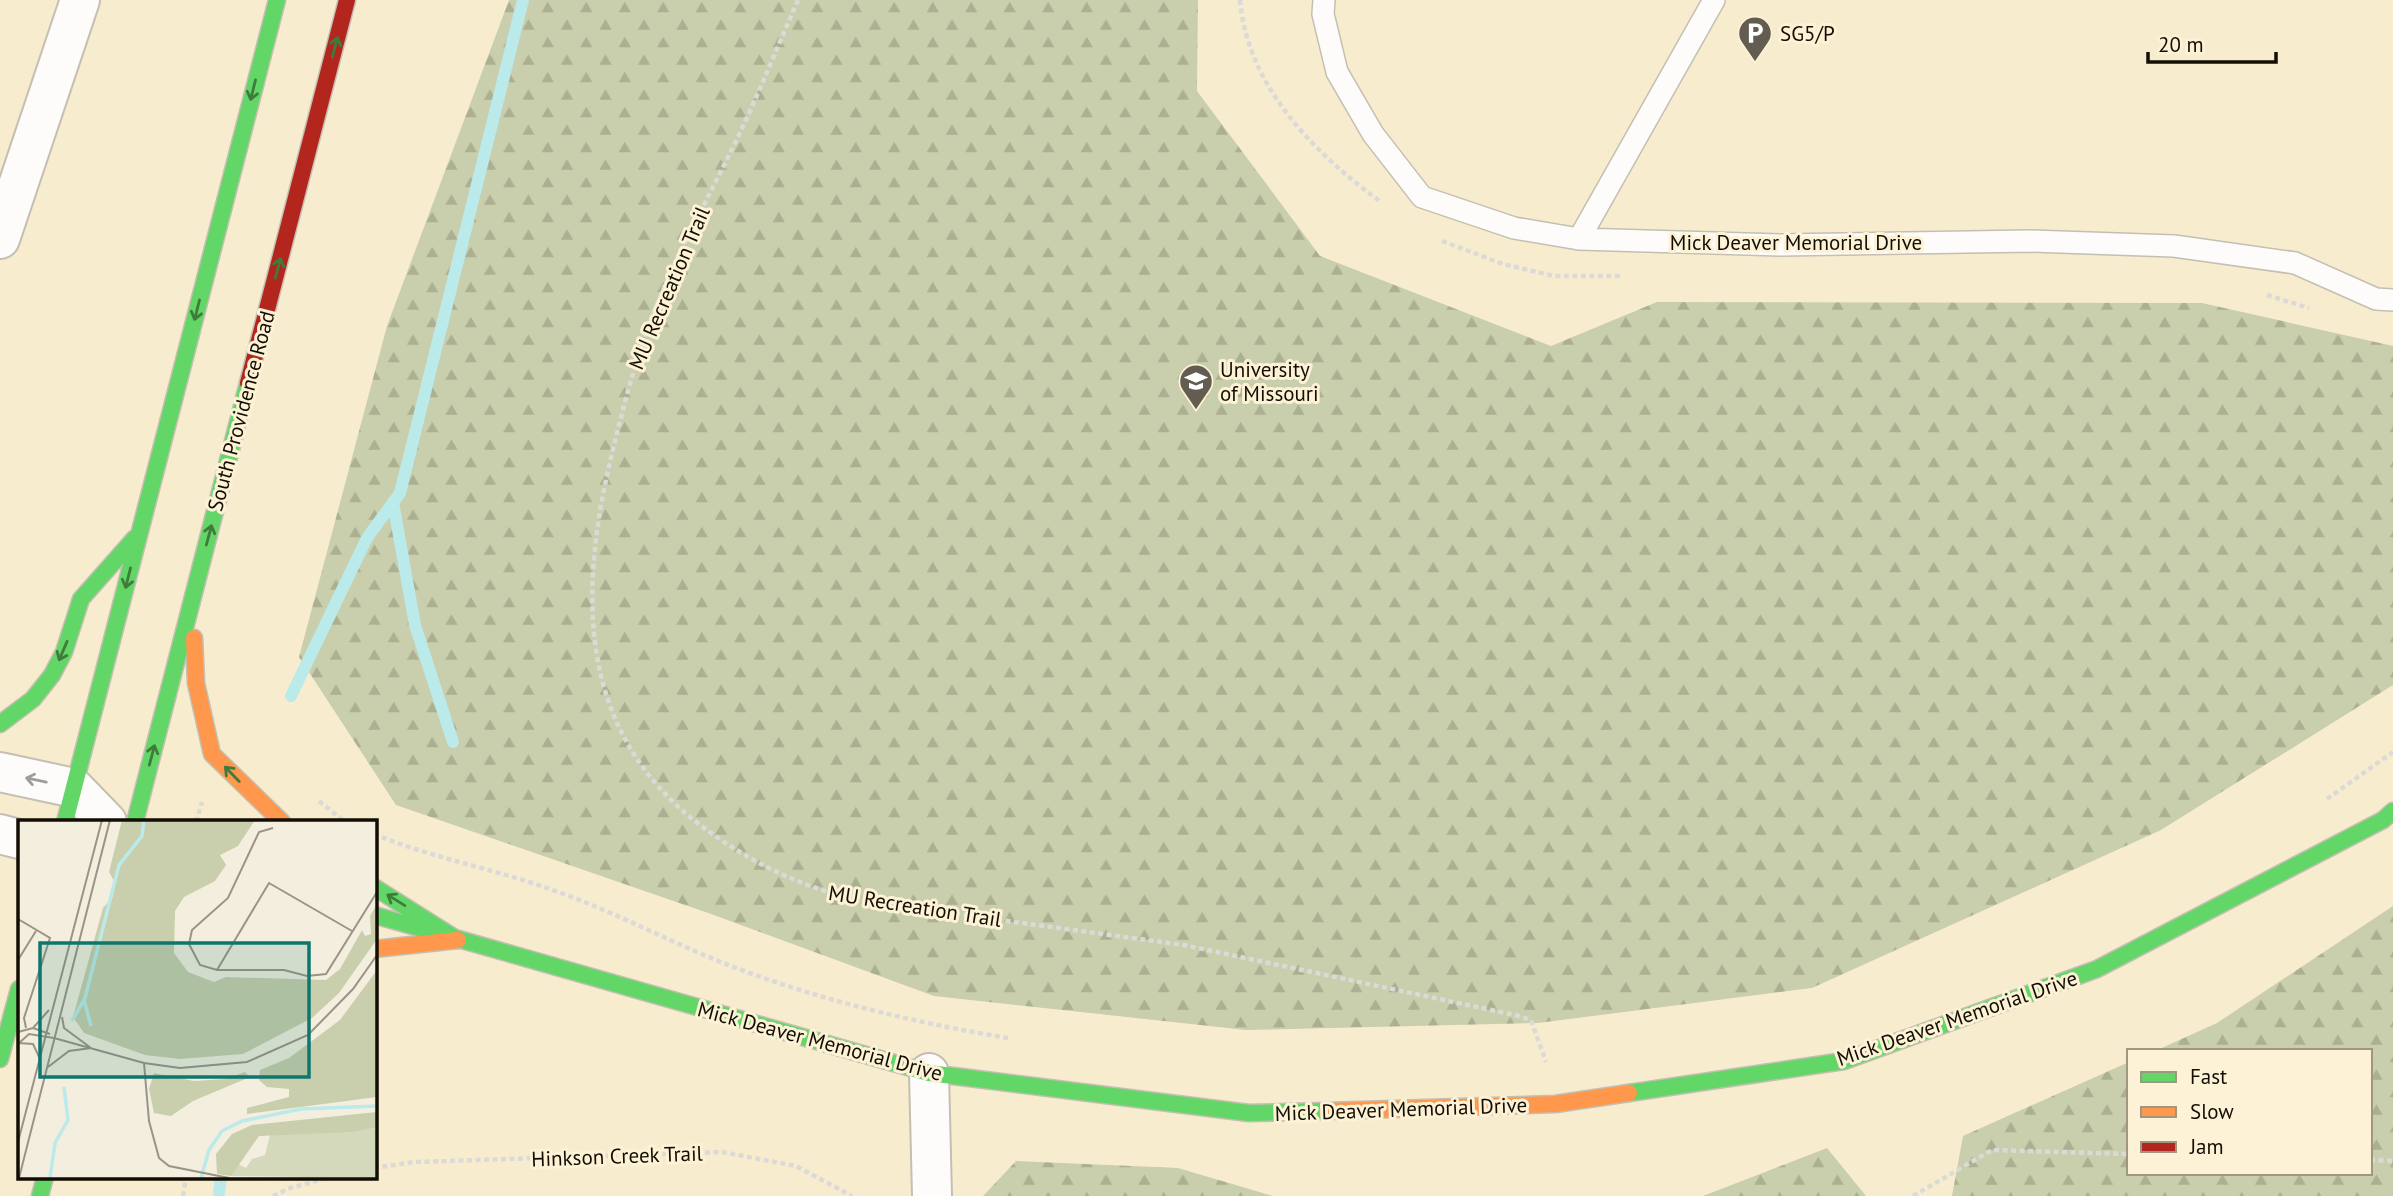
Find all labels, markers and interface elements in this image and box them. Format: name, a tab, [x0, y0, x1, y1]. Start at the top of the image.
parking icon: SG5/P	[1736, 14, 1774, 63]
place label: SG5/P	[1780, 20, 1835, 47]
scale bar	[2148, 21, 2276, 65]
text: 20 m	[2158, 31, 2204, 58]
one-way arrow	[329, 36, 342, 59]
one-way arrow	[246, 78, 259, 101]
street label: MU Recreation Trail	[622, 202, 716, 374]
street label: Mick Deaver Memorial Drive	[1670, 229, 1922, 256]
one-way arrow	[272, 257, 285, 279]
one-way arrow	[190, 298, 203, 321]
street label: South Providence Road	[201, 308, 281, 514]
place label: University of Missouri	[1220, 356, 1319, 407]
school or university icon: University of Missouri	[1177, 362, 1215, 411]
one-way arrow	[203, 524, 216, 547]
one-way arrow	[121, 566, 134, 589]
one-way arrow	[56, 640, 69, 661]
one-way arrow	[146, 745, 159, 767]
one-way arrow	[224, 766, 241, 783]
one-way arrow	[25, 772, 48, 786]
inset map	[18, 820, 376, 1178]
street label: MU Recreation Trail	[827, 879, 1003, 933]
one-way arrow	[386, 892, 406, 906]
street label: Mick Deaver Memorial Drive	[1833, 964, 2081, 1072]
street label: Mick Deaver Memorial Drive	[695, 995, 945, 1087]
legend	[2127, 1049, 2372, 1175]
text: Fast	[2190, 1063, 2227, 1090]
street label: Mick Deaver Memorial Drive	[1274, 1091, 1528, 1127]
text: Slow	[2190, 1098, 2234, 1125]
text: Jam	[2189, 1133, 2224, 1160]
street label: Hinkson Creek Trail	[531, 1140, 703, 1172]

